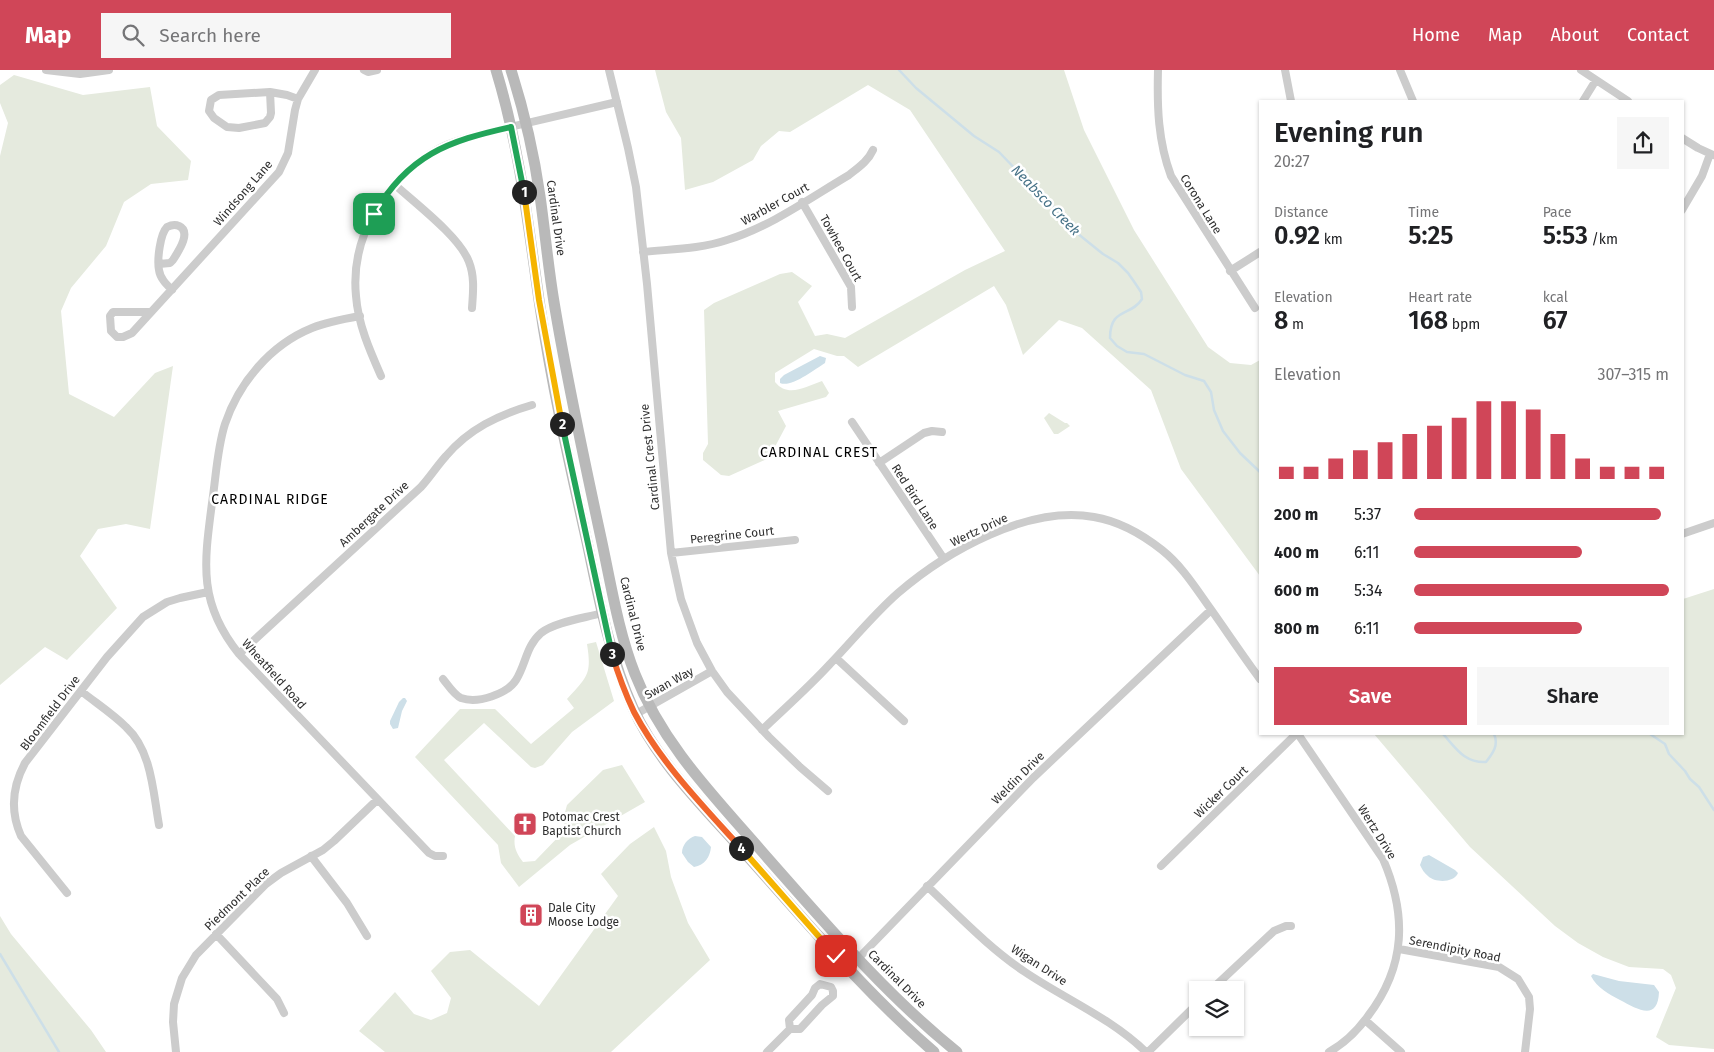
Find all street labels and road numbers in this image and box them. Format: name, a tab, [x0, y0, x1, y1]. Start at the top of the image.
street label: Windsong Lane	[211, 157, 275, 229]
street label: Corona Lane	[1177, 172, 1225, 236]
street label: Cardinal Drive	[544, 179, 568, 257]
street label: Warbler Court	[739, 179, 812, 228]
street label: Towhee Court	[817, 212, 865, 284]
street label: Cardinal Crest Drive	[637, 403, 663, 511]
street label: Red Bird Lane	[889, 462, 941, 532]
street label: Ambergate Drive	[336, 478, 412, 550]
street label: Wertz Drive	[948, 511, 1010, 549]
street label: Peregrine Court	[689, 524, 775, 546]
street label: Cardinal Drive	[617, 575, 649, 653]
street label: Wheatfield Road	[239, 636, 309, 712]
street label: Swan Way	[642, 664, 696, 702]
street label: Bloomfield Drive	[17, 673, 83, 753]
street label: Weldin Drive	[989, 749, 1047, 807]
street label: Wicker Court	[1191, 763, 1251, 821]
street label: Wertz Drive	[1355, 802, 1399, 862]
street label: Piedmont Place	[202, 865, 272, 933]
street label: Serendipity Road	[1408, 933, 1502, 965]
street label: Wigan Drive	[1008, 942, 1070, 988]
street label: Cardinal Drive	[865, 947, 929, 1011]

